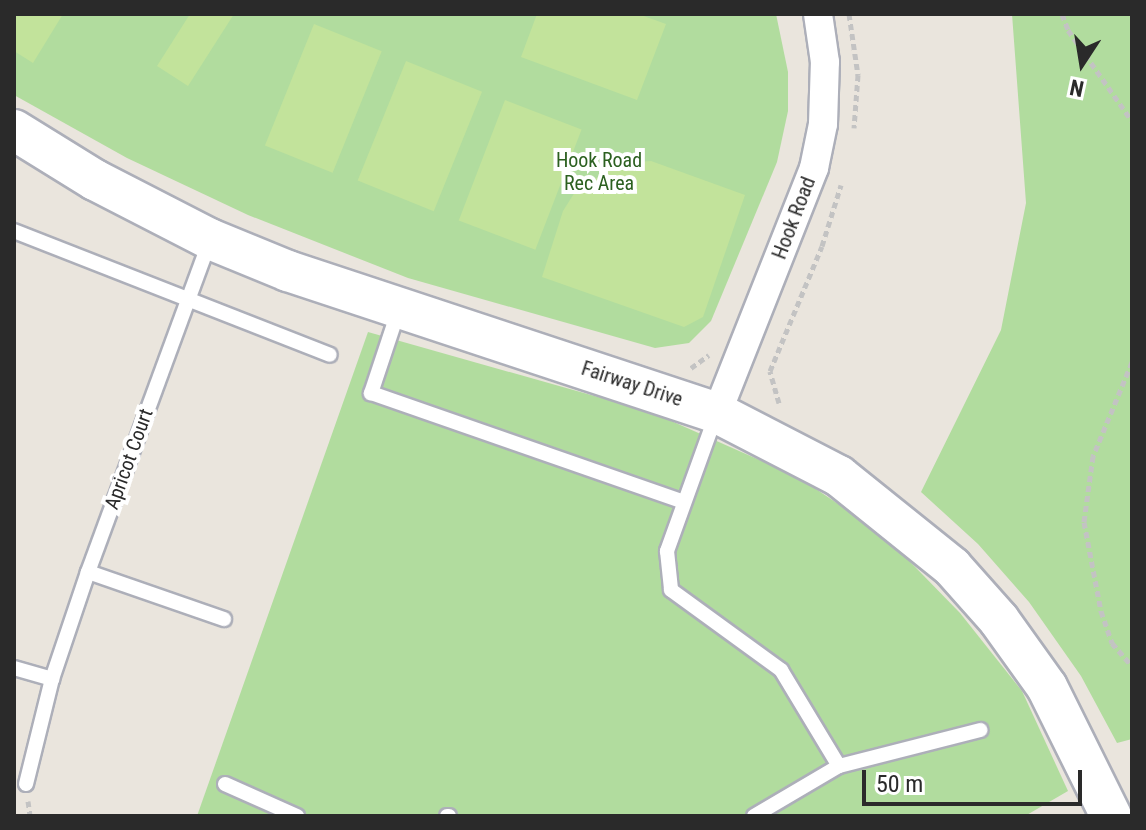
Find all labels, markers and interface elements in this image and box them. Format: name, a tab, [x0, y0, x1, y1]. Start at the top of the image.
north arrow	[1042, 24, 1122, 104]
text: N	[1068, 74, 1086, 102]
park label: Hook Road Rec Area	[556, 148, 642, 195]
street label: Hook Road	[767, 173, 821, 263]
street label: Fairway Drive	[578, 356, 686, 412]
street label: Apricot Court	[100, 405, 158, 513]
scale bar	[866, 754, 1086, 804]
text: 50 m	[876, 770, 923, 798]

